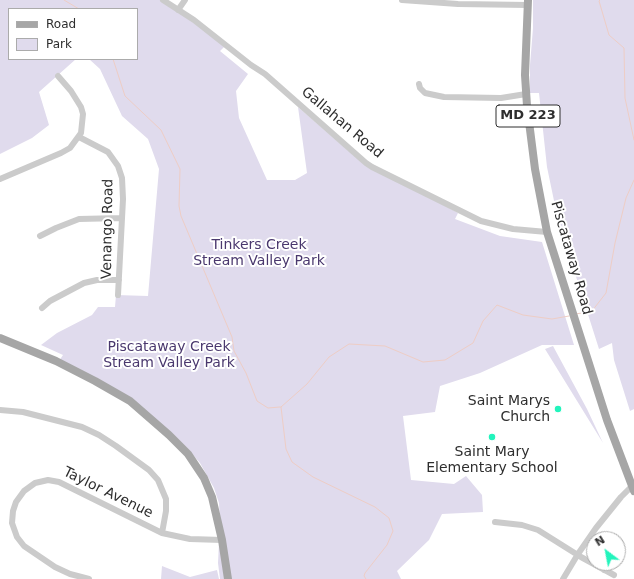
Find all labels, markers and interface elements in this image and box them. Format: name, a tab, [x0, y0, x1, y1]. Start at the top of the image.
legend	[8, 8, 138, 60]
text: Road	[46, 17, 76, 31]
text: Park	[46, 37, 72, 51]
street label: Gallahan Road	[298, 84, 386, 162]
road number: MD 223	[496, 105, 560, 127]
street label: Venango Road	[99, 179, 117, 279]
street label: Piscataway Road	[547, 199, 595, 317]
park label: Tinkers Creek Stream Valley Park	[193, 237, 325, 270]
park label: Piscataway Creek Stream Valley Park	[103, 339, 235, 372]
place label: Saint Marys Church	[468, 393, 550, 426]
marker: Saint Marys Church	[553, 404, 563, 414]
marker: Saint Mary Elementary School	[487, 432, 497, 442]
place label: Saint Mary Elementary School	[426, 444, 558, 476]
street label: Taylor Avenue	[60, 464, 156, 522]
north arrow	[586, 531, 626, 571]
text: N	[593, 533, 607, 549]

